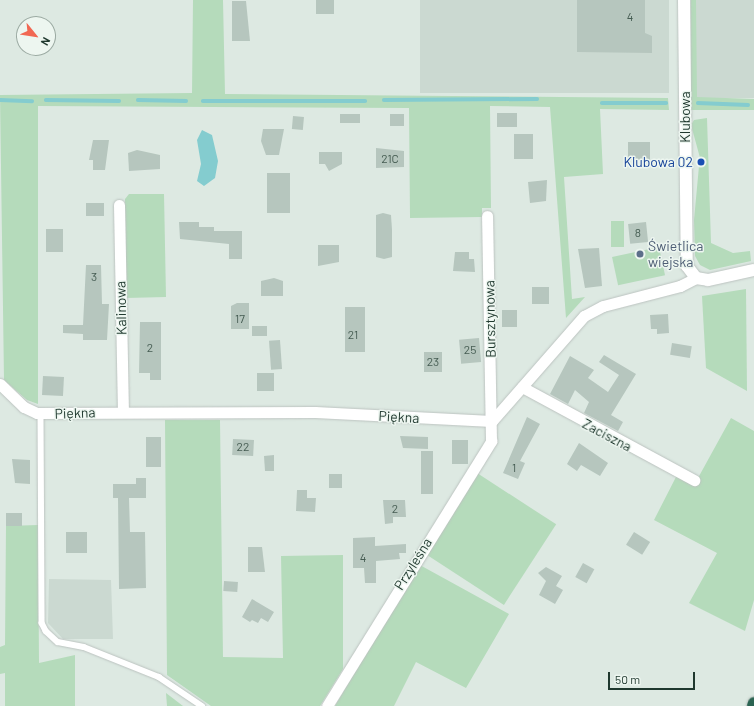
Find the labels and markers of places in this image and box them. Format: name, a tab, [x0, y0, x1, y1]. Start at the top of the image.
place label: Klubowa 02	[624, 154, 693, 170]
marker: Klubowa 02	[696, 157, 706, 167]
place label: Świetlica wiejska	[648, 238, 704, 270]
marker: Świetlica wiejska	[635, 249, 645, 259]

